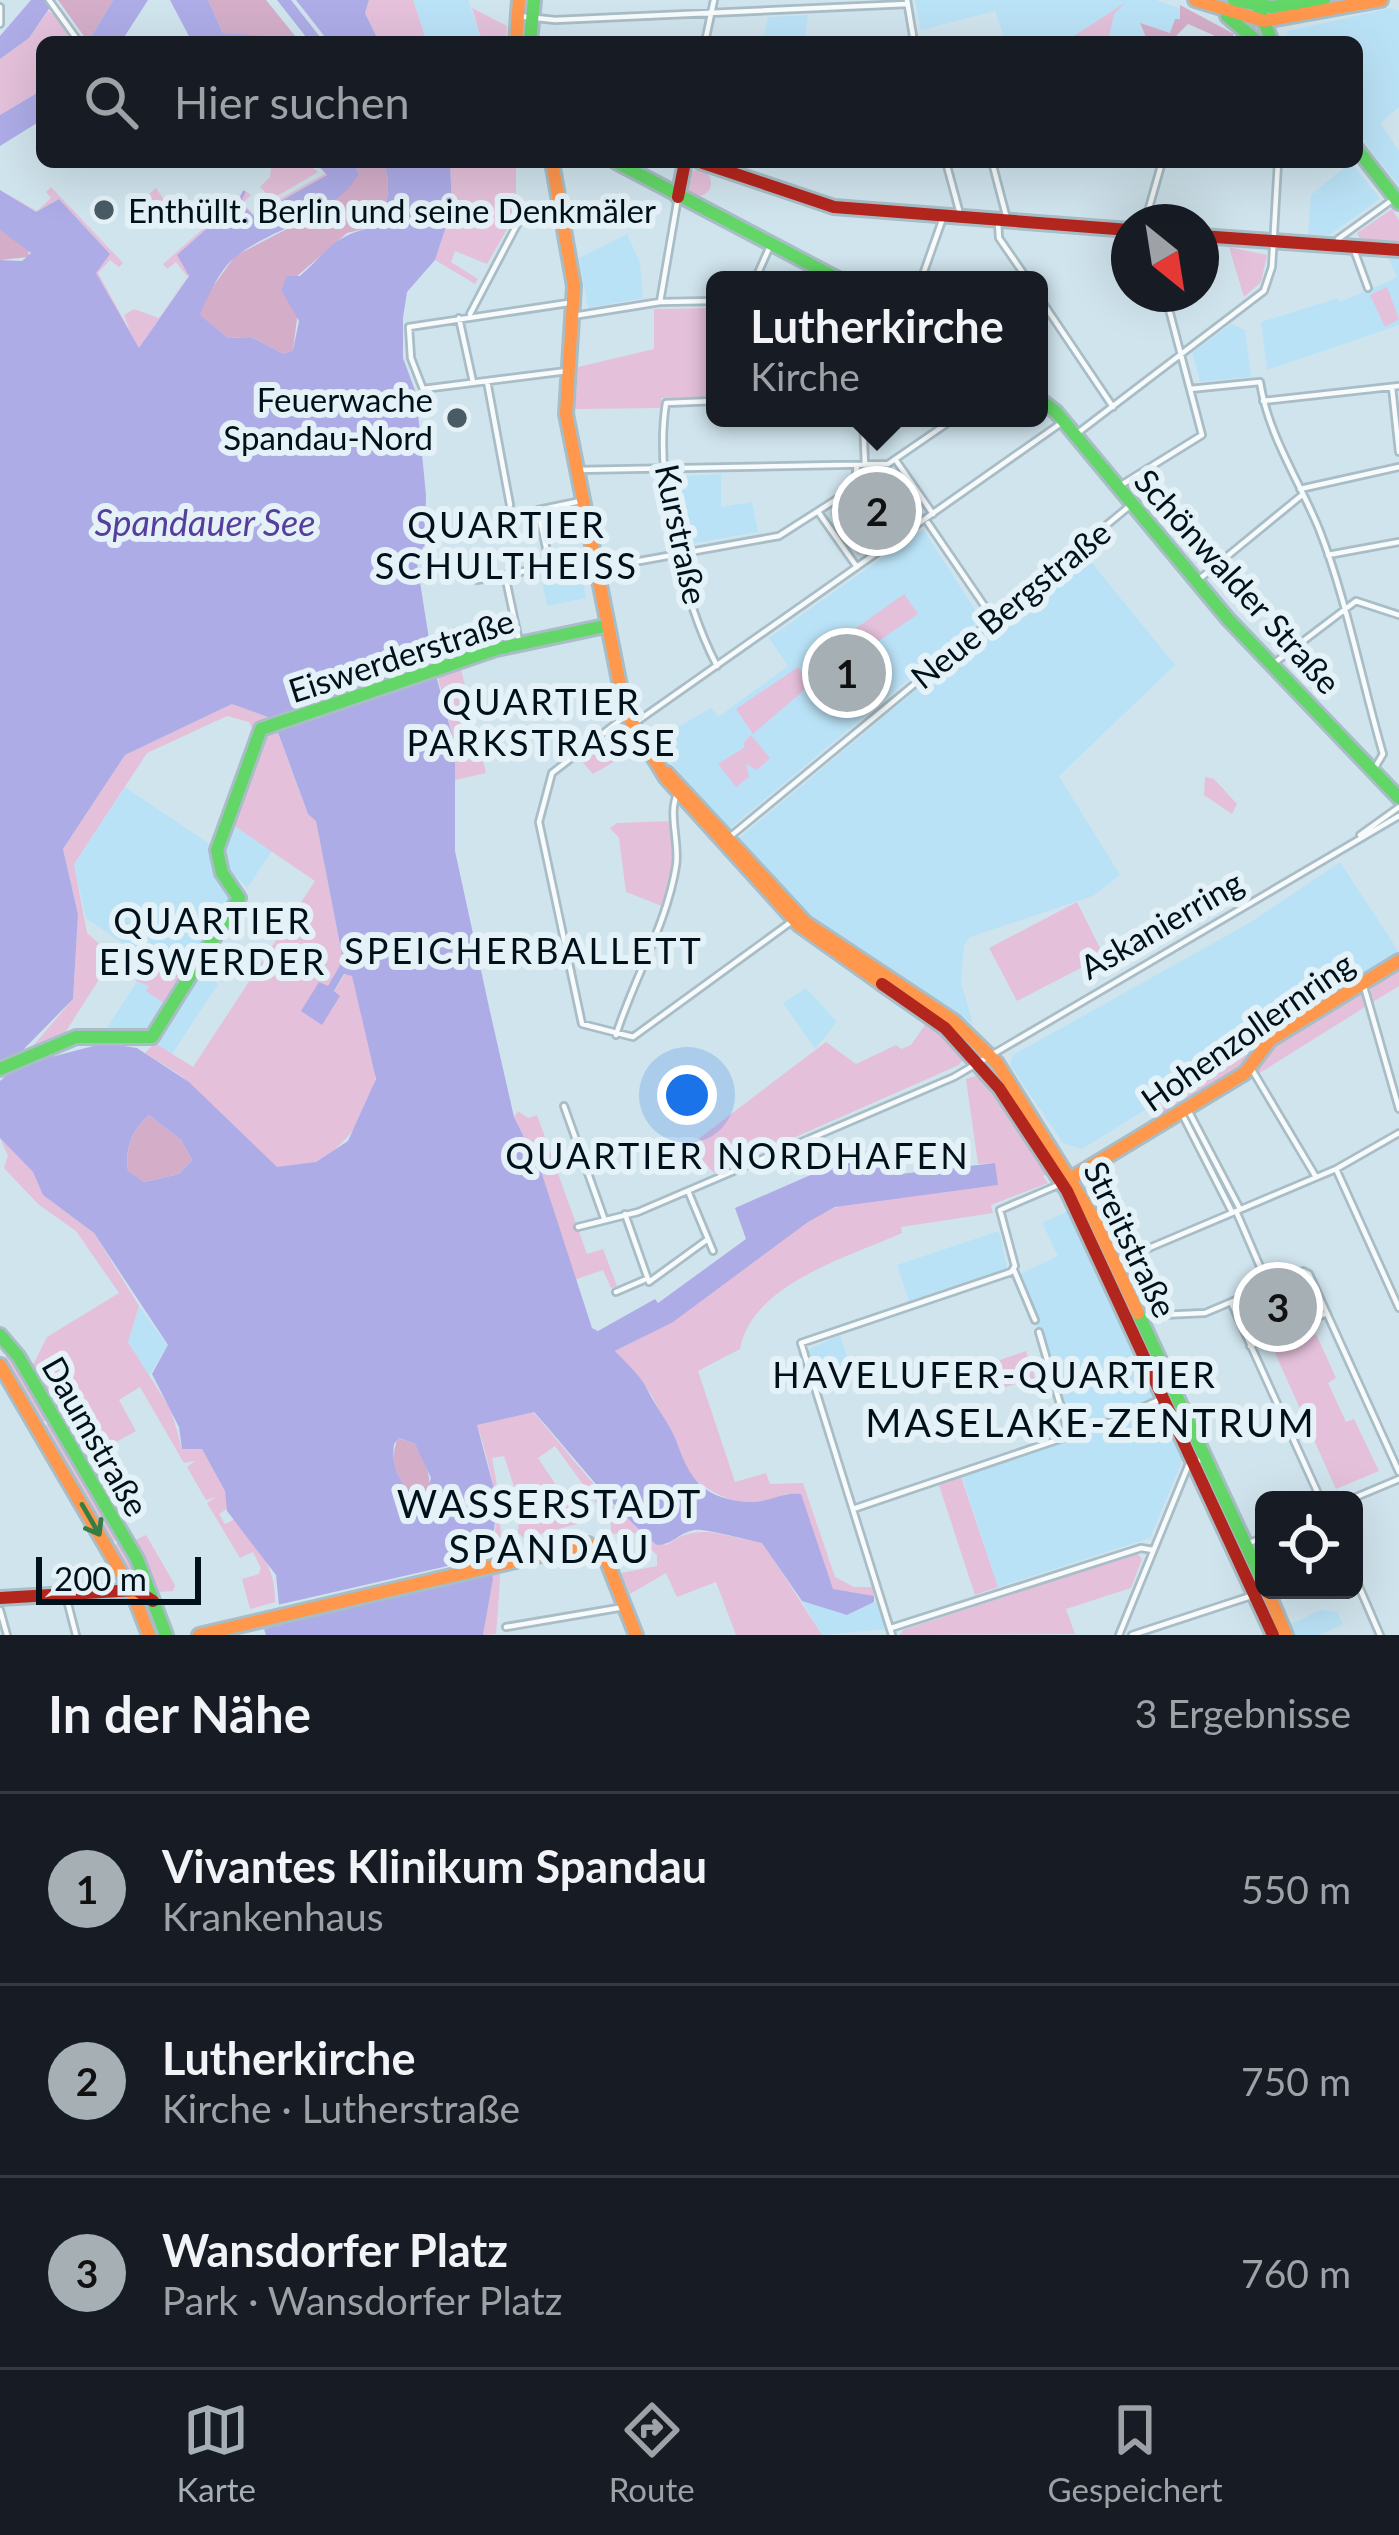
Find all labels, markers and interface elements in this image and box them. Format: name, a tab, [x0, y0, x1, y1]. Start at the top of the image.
search box	[36, 36, 1363, 168]
icon: search	[78, 69, 144, 135]
text: Hier suchen	[174, 75, 410, 129]
place label: Enthüllt. Berlin und seine Denkmäler	[128, 190, 656, 230]
marker: Enthüllt. Berlin und seine Denkmäler	[91, 197, 117, 223]
north arrow	[1111, 204, 1219, 312]
popup	[706, 271, 1048, 427]
text: Lutherkirche	[750, 299, 1004, 353]
text: Kirche	[750, 353, 860, 399]
place label: Feuerwache Spandau-Nord	[223, 379, 433, 457]
marker: Feuerwache Spandau-Nord	[444, 405, 470, 431]
street label: Kurstraße	[648, 460, 716, 608]
street label: Schönwalder Straße	[1127, 460, 1349, 702]
pin: 2	[838, 466, 916, 556]
water label: Spandauer See	[95, 500, 315, 544]
district label: QUARTIER SCHULTHEISS	[375, 502, 639, 587]
street label: Neue Bergstraße	[902, 512, 1118, 696]
street label: Eiswerderstraße	[283, 600, 519, 710]
pin: 1	[808, 628, 886, 718]
district label: QUARTIER PARKSTRASSE	[406, 679, 678, 764]
street label: Askanierring	[1073, 861, 1249, 987]
district label: QUARTIER EISWERDER	[99, 898, 327, 983]
district label: SPEICHERBALLETT	[344, 928, 704, 972]
street label: Hohenzollernring	[1133, 943, 1361, 1119]
your location	[657, 1065, 717, 1125]
district label: QUARTIER NORDHAFEN	[505, 1133, 971, 1177]
street label: Streitstraße	[1076, 1155, 1186, 1323]
pin: 3	[1239, 1262, 1317, 1352]
street label: Daumstraße	[34, 1349, 158, 1523]
district label: HAVELUFER-QUARTIER	[772, 1352, 1218, 1396]
district label: MASELAKE-ZENTRUM	[865, 1399, 1317, 1445]
district label: WASSERSTADT SPANDAU	[397, 1480, 703, 1571]
map controls	[1255, 1491, 1363, 1599]
button: locate	[1255, 1491, 1363, 1599]
one-way arrow	[79, 1502, 103, 1537]
scale bar	[36, 1551, 201, 1604]
text: 200 m	[54, 1558, 147, 1598]
text: In der Nähe	[48, 1683, 311, 1744]
text: 3 Ergebnisse	[1135, 1690, 1351, 1736]
text: Vivantes Klinikum Spandau	[162, 1839, 707, 1893]
text: 1	[76, 1866, 98, 1912]
text: 550 m	[1241, 1866, 1351, 1912]
text: Krankenhaus	[162, 1893, 384, 1939]
text: Lutherkirche	[162, 2031, 415, 2085]
text: 2	[76, 2058, 98, 2104]
text: 750 m	[1241, 2058, 1351, 2104]
text: Kirche · Lutherstraße	[162, 2085, 520, 2131]
text: Wansdorfer Platz	[162, 2223, 508, 2277]
text: 3	[76, 2250, 98, 2296]
text: 760 m	[1241, 2250, 1351, 2296]
text: Park · Wansdorfer Platz	[162, 2277, 562, 2323]
tab: Karte	[176, 2397, 256, 2509]
tab: Route	[609, 2397, 695, 2509]
tab: Gespeichert	[1048, 2397, 1223, 2509]

